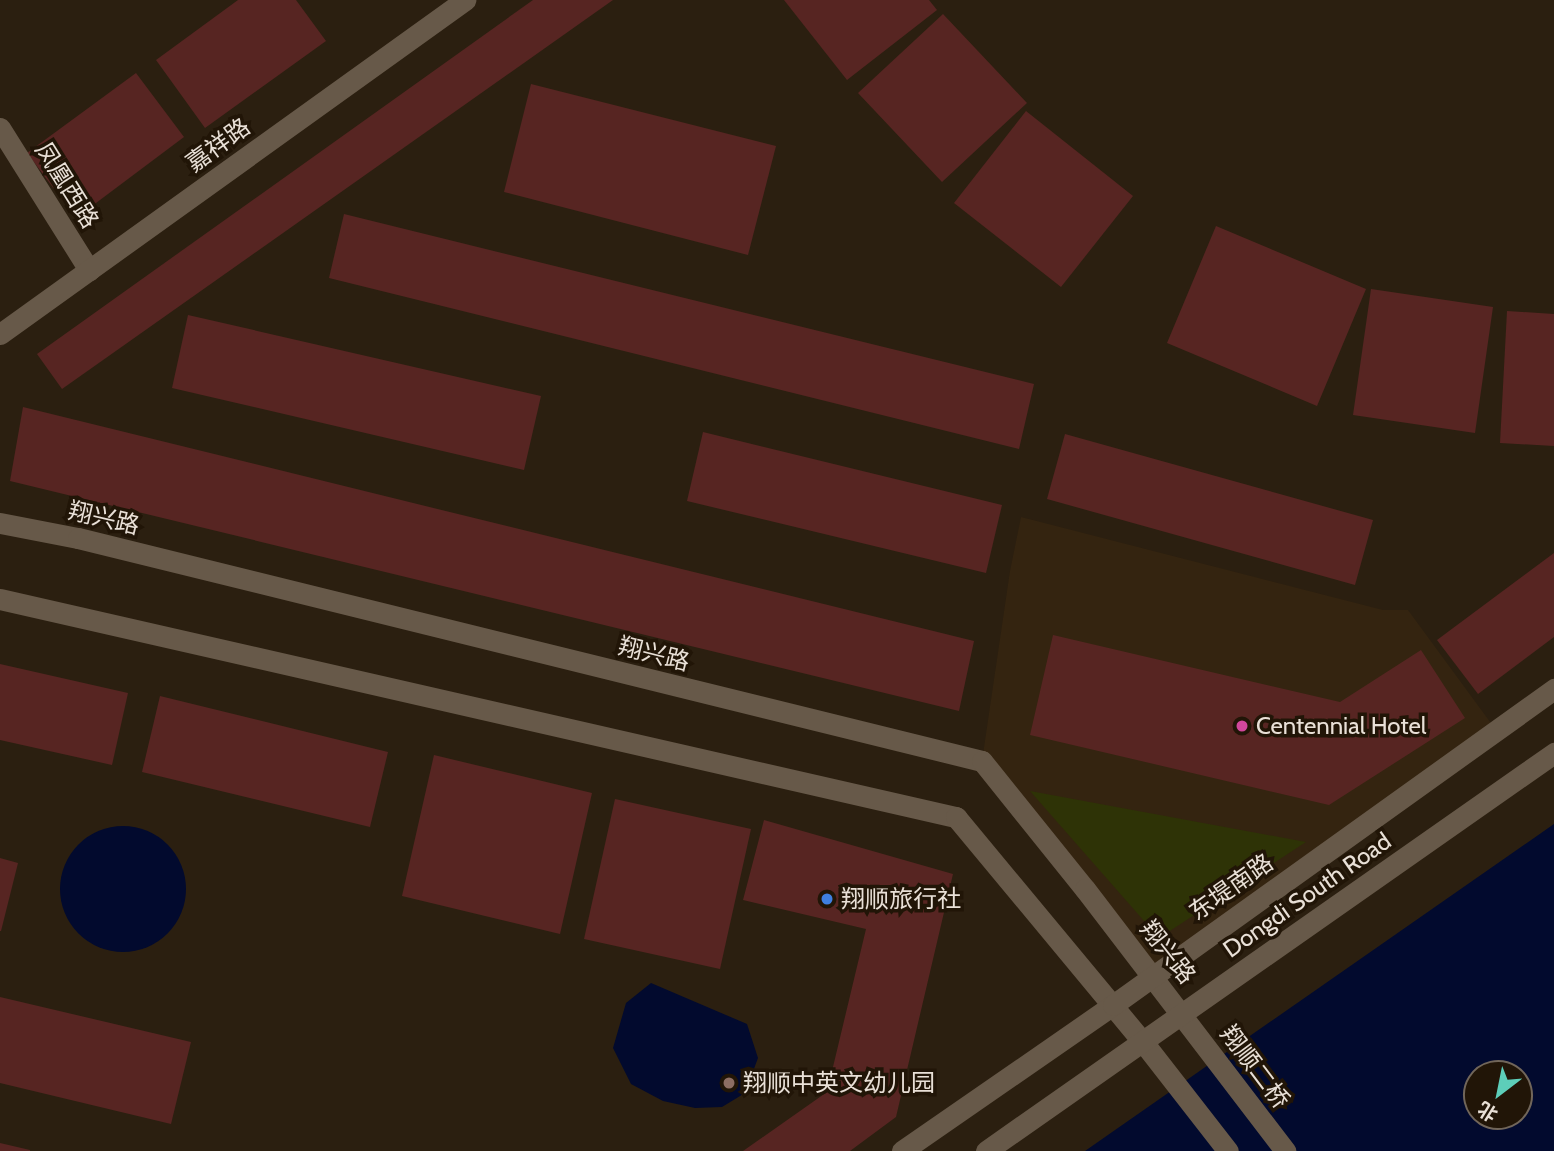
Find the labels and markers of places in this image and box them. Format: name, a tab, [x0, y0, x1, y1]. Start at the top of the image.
place label: Centennial Hotel	[1256, 712, 1426, 740]
marker: Centennial Hotel	[1234, 718, 1250, 734]
place label: 翔顺旅行社	[841, 885, 961, 913]
marker: 翔顺旅行社	[819, 891, 835, 907]
place label: 翔顺中英文幼儿园	[743, 1069, 935, 1097]
marker: 翔顺中英文幼儿园	[721, 1075, 737, 1091]

